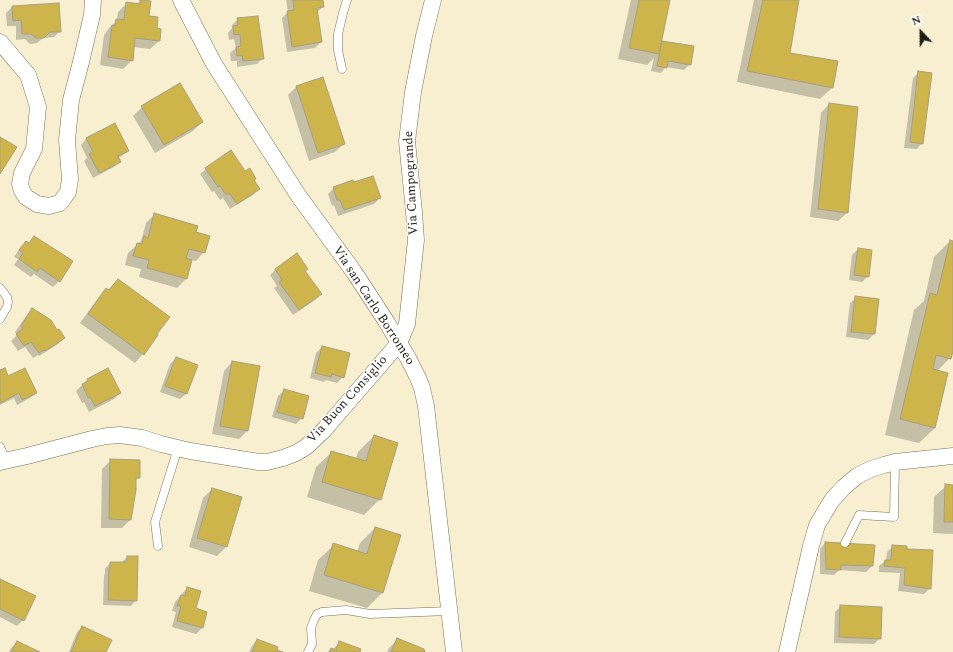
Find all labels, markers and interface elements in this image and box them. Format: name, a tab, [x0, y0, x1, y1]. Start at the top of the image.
text: N	[909, 11, 924, 30]
north arrow	[901, 12, 941, 52]
street label: Via Campogrande	[401, 130, 423, 236]
street label: Via san Carlo Borromeo	[329, 244, 417, 368]
street label: Via Buon Consiglio	[305, 353, 391, 447]

